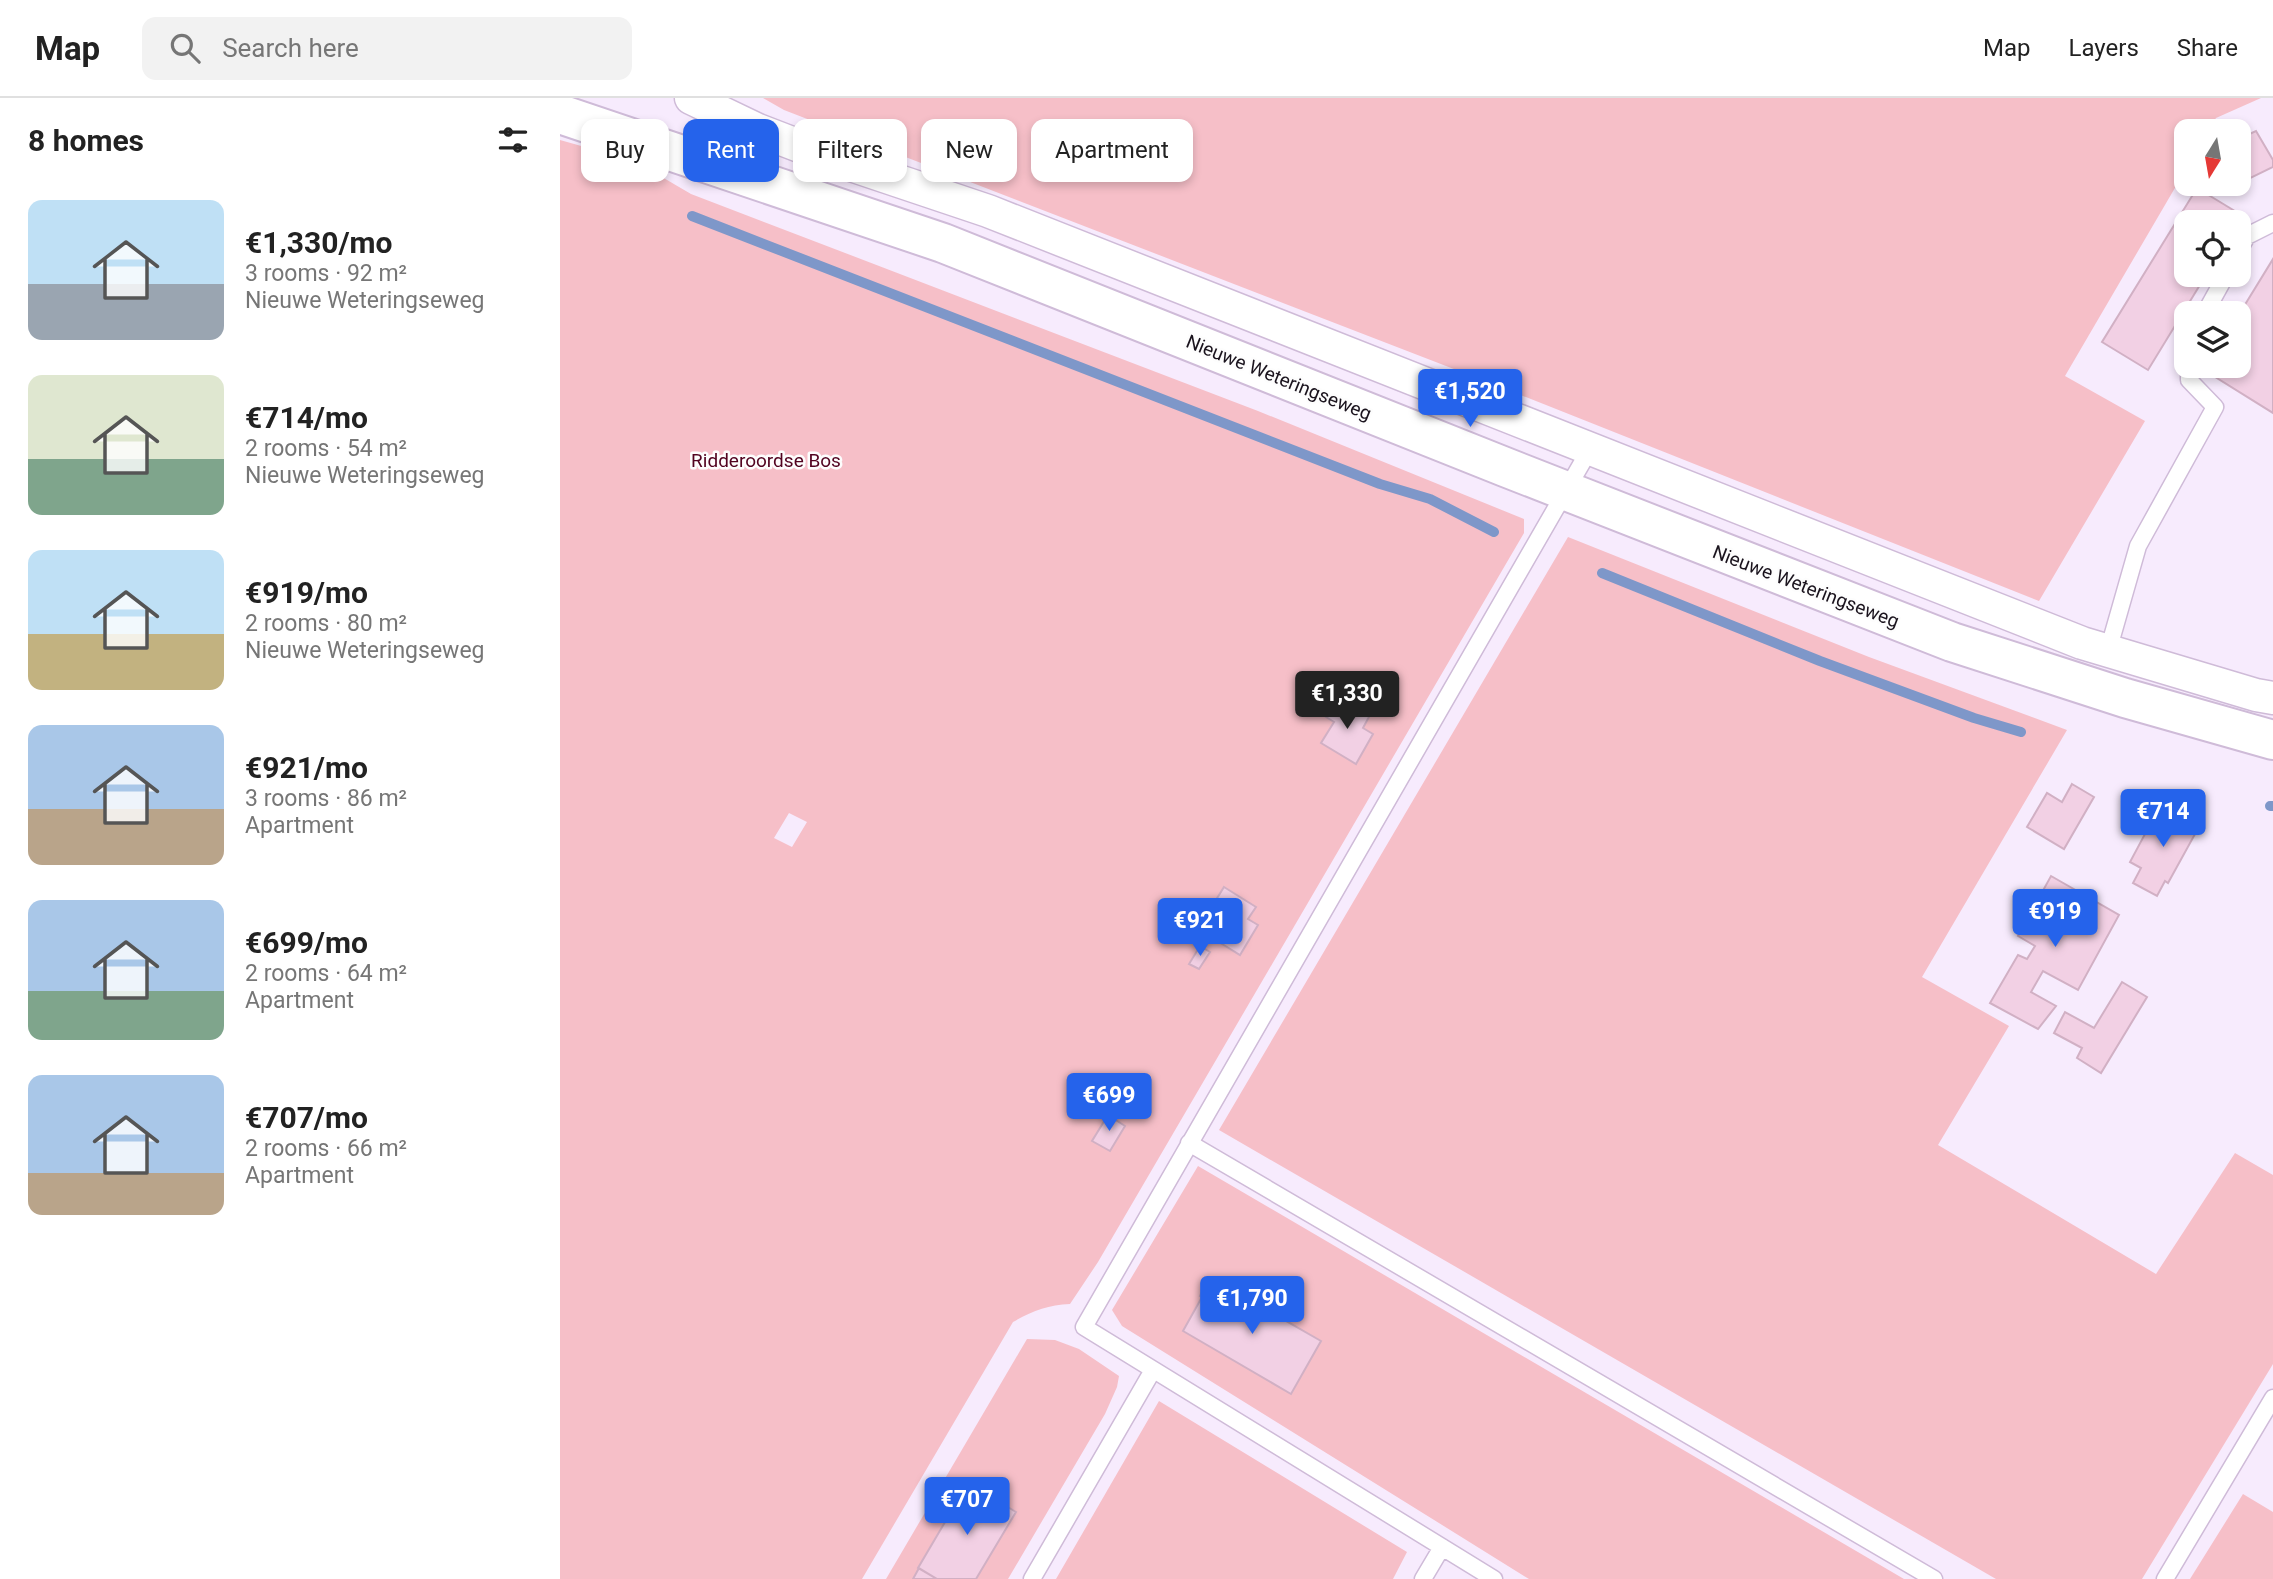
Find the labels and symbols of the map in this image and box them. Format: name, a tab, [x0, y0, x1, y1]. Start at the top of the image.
north arrow	[2174, 119, 2250, 196]
street label: Nieuwe Weteringseweg	[1183, 330, 1375, 425]
pin: €1,520	[1413, 370, 1527, 429]
park label: Ridderoordse Bos	[691, 449, 841, 472]
street label: Nieuwe Weteringseweg	[1709, 540, 1902, 633]
pin: €1,330	[1290, 672, 1404, 731]
pin: €714	[2122, 790, 2204, 849]
pin: €919	[2014, 890, 2096, 949]
pin: €921	[1159, 898, 1241, 958]
pin: €699	[1068, 1074, 1150, 1133]
pin: €1,790	[1195, 1276, 1309, 1336]
pin: €707	[926, 1478, 1008, 1537]

